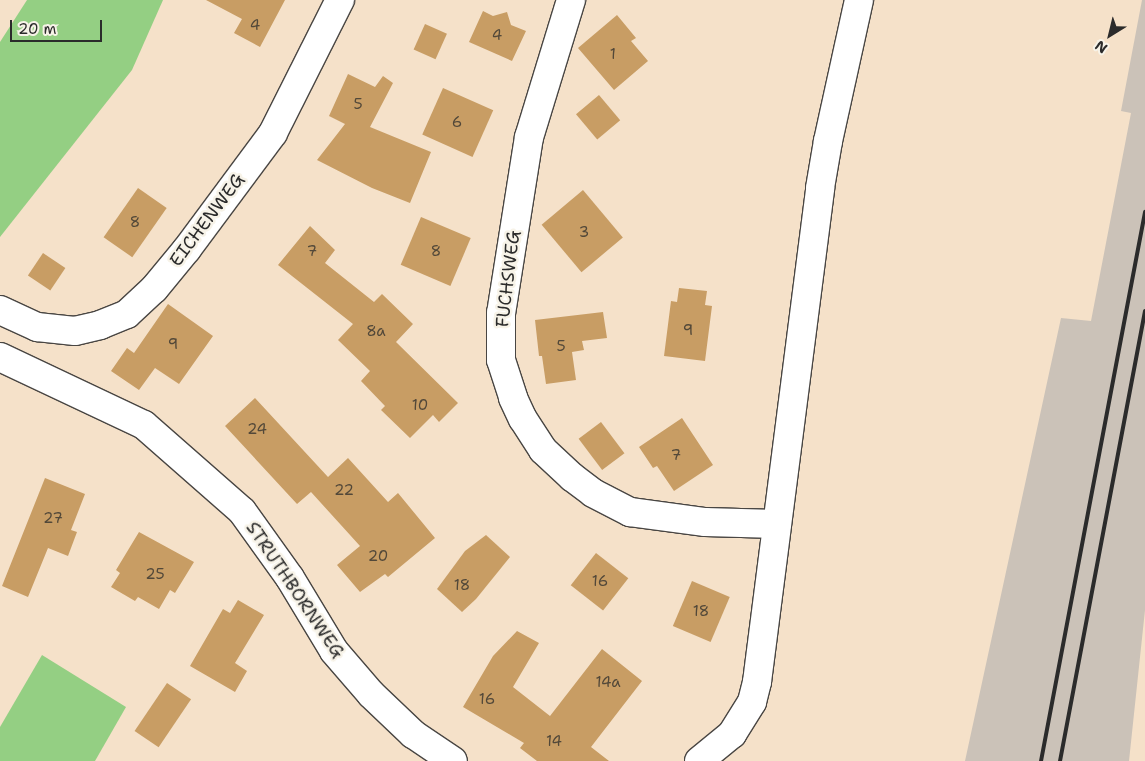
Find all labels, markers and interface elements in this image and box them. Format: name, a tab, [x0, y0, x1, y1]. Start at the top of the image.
scale bar	[12, 10, 105, 42]
north arrow	[1085, 10, 1135, 60]
house number: 4	[250, 17, 260, 35]
text: 20 m	[18, 19, 57, 39]
house number: 4	[492, 27, 502, 45]
text: N	[1091, 37, 1111, 58]
house number: 1	[610, 46, 616, 64]
house number: 5	[353, 96, 363, 114]
house number: 6	[452, 114, 462, 132]
street label: EICHENWEG	[165, 169, 249, 271]
house number: 8	[130, 214, 140, 232]
house number: 3	[579, 224, 589, 242]
street label: FUCHSWEG	[491, 229, 525, 329]
house number: 7	[307, 243, 317, 261]
house number: 8	[431, 243, 441, 261]
house number: 9	[683, 322, 693, 340]
house number: 8a	[366, 323, 386, 341]
house number: 9	[168, 336, 178, 354]
house number: 5	[556, 338, 566, 356]
house number: 10	[412, 397, 428, 415]
house number: 24	[247, 421, 267, 439]
house number: 7	[671, 447, 681, 465]
house number: 22	[334, 482, 354, 500]
house number: 27	[43, 510, 63, 528]
street label: STRUTHBORNWEG	[241, 518, 349, 662]
house number: 20	[368, 548, 388, 566]
house number: 25	[145, 566, 165, 584]
house number: 16	[592, 573, 608, 591]
house number: 18	[454, 577, 470, 595]
house number: 18	[693, 603, 709, 621]
house number: 14a	[595, 674, 621, 692]
house number: 16	[479, 691, 495, 709]
house number: 14	[546, 733, 562, 751]

